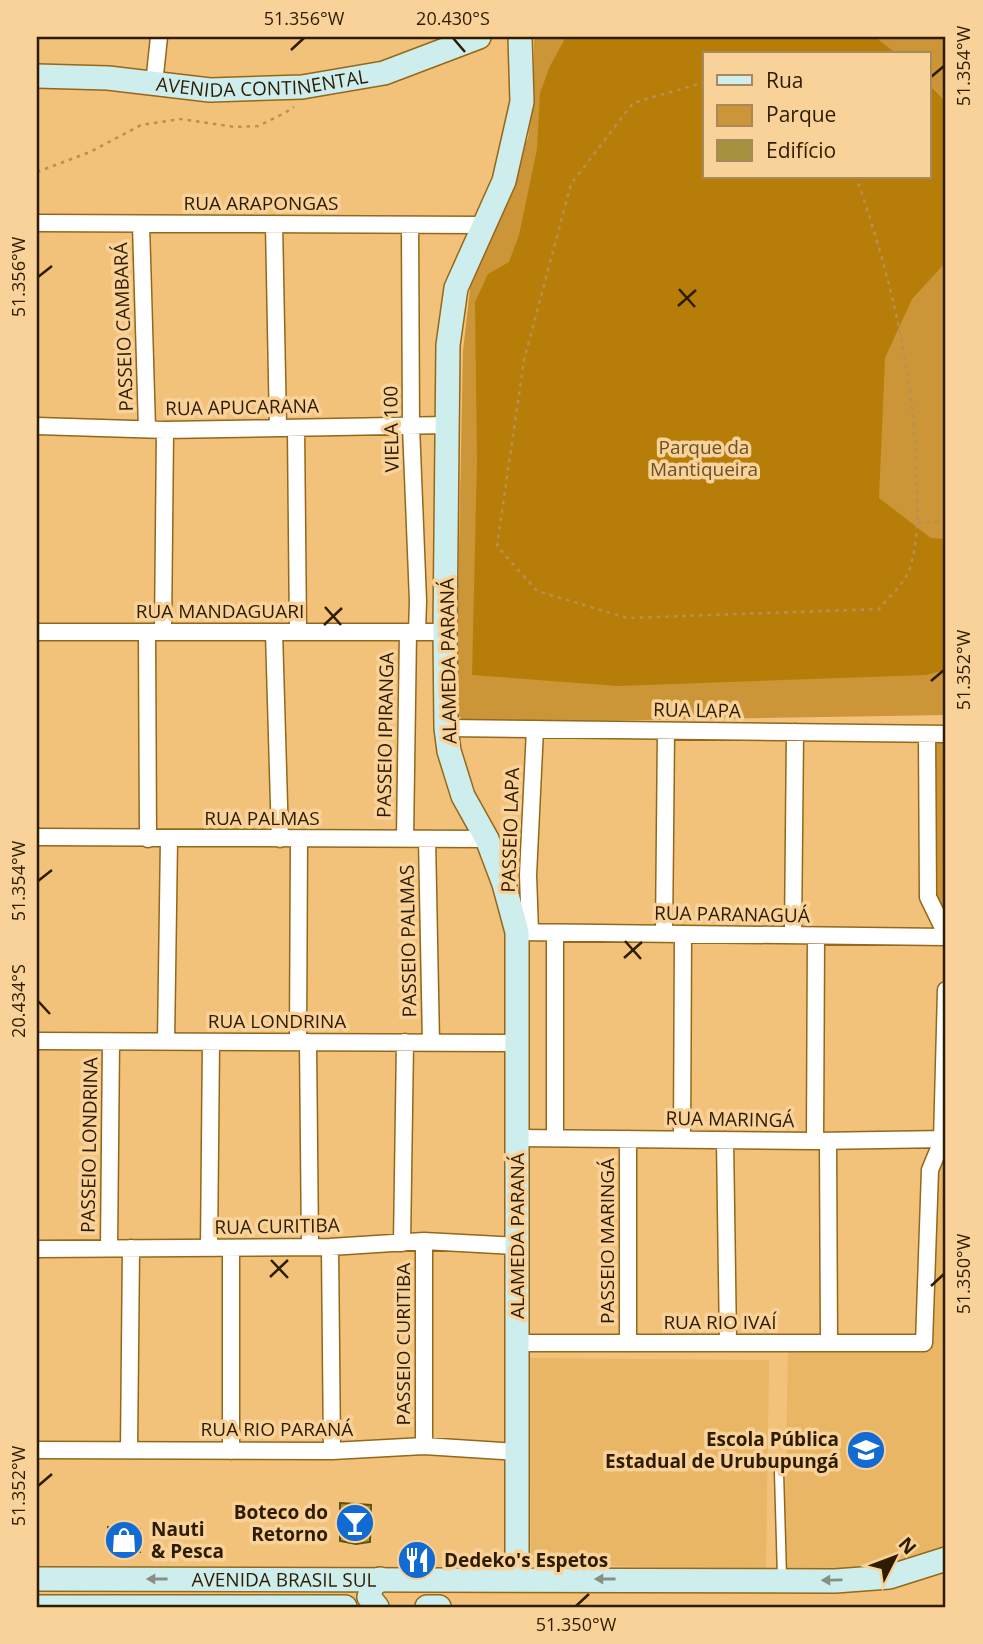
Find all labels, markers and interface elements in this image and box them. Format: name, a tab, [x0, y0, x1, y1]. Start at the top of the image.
text: 51.356°W	[264, 6, 345, 30]
text: 20.430°S	[416, 6, 490, 30]
text: 51.354°W	[951, 25, 975, 106]
legend	[703, 52, 930, 178]
street label: AVENIDA CONTINENTAL	[155, 63, 370, 103]
text: Rua	[766, 66, 804, 94]
text: Parque	[766, 100, 836, 128]
text: Edifício	[766, 136, 836, 164]
street label: RUA ARAPONGAS	[183, 190, 339, 216]
text: 51.356°W	[6, 236, 30, 317]
street label: PASSEIO CAMBARÁ	[107, 242, 139, 412]
street label: VIELA 100	[377, 385, 405, 473]
street label: RUA APUCARANA	[165, 393, 319, 421]
park label: Parque da Mantiqueira	[650, 434, 758, 482]
street label: ALAMEDA PARANÁ	[434, 578, 462, 744]
street label: RUA MANDAGUARI	[136, 598, 304, 624]
text: 51.352°W	[951, 629, 975, 710]
street label: PASSEIO IPIRANGA	[371, 652, 399, 818]
street label: RUA LAPA	[653, 696, 741, 724]
street label: PASSEIO LAPA	[495, 767, 525, 893]
street label: RUA PALMAS	[204, 805, 320, 831]
text: 51.354°W	[6, 840, 30, 921]
street label: PASSEIO PALMAS	[394, 864, 422, 1018]
street label: RUA PARANAGUÁ	[654, 900, 810, 928]
text: 20.434°S	[6, 964, 30, 1038]
street label: RUA LONDRINA	[208, 1008, 346, 1034]
street label: PASSEIO LONDRINA	[74, 1057, 104, 1233]
street label: RUA MARINGÁ	[665, 1105, 795, 1133]
street label: ALAMEDA PARANÁ	[504, 1153, 530, 1319]
street label: PASSEIO MARINGÁ	[594, 1158, 620, 1324]
street label: RUA CURITIBA	[214, 1212, 340, 1240]
text: 51.350°W	[951, 1233, 975, 1314]
street label: PASSEIO CURITIBA	[390, 1263, 416, 1425]
street label: RUA RIO IVAÍ	[663, 1309, 777, 1335]
street label: RUA RIO PARANÁ	[201, 1416, 353, 1442]
place label: Escola Pública Estadual de Urubupungá	[605, 1426, 839, 1474]
school or university icon: Escola Pública Estadual de Urubupungá	[845, 1429, 887, 1471]
text: 51.352°W	[6, 1445, 30, 1526]
place label: Boteco do Retorno	[234, 1499, 328, 1547]
bar icon: Boteco do Retorno	[334, 1502, 376, 1544]
place label: Nauti & Pesca	[151, 1516, 224, 1564]
shop icon: Nauti & Pesca	[103, 1519, 145, 1561]
north arrow	[860, 1522, 930, 1592]
text: N	[893, 1531, 922, 1560]
restaurant icon: Dedeko's Espetos	[396, 1539, 438, 1581]
place label: Dedeko's Espetos	[444, 1547, 608, 1573]
street label: AVENIDA BRASIL SUL	[191, 1566, 377, 1593]
one-way arrow	[145, 1573, 167, 1585]
one-way arrow	[593, 1573, 615, 1585]
one-way arrow	[821, 1574, 843, 1586]
text: 51.350°W	[536, 1612, 617, 1636]

